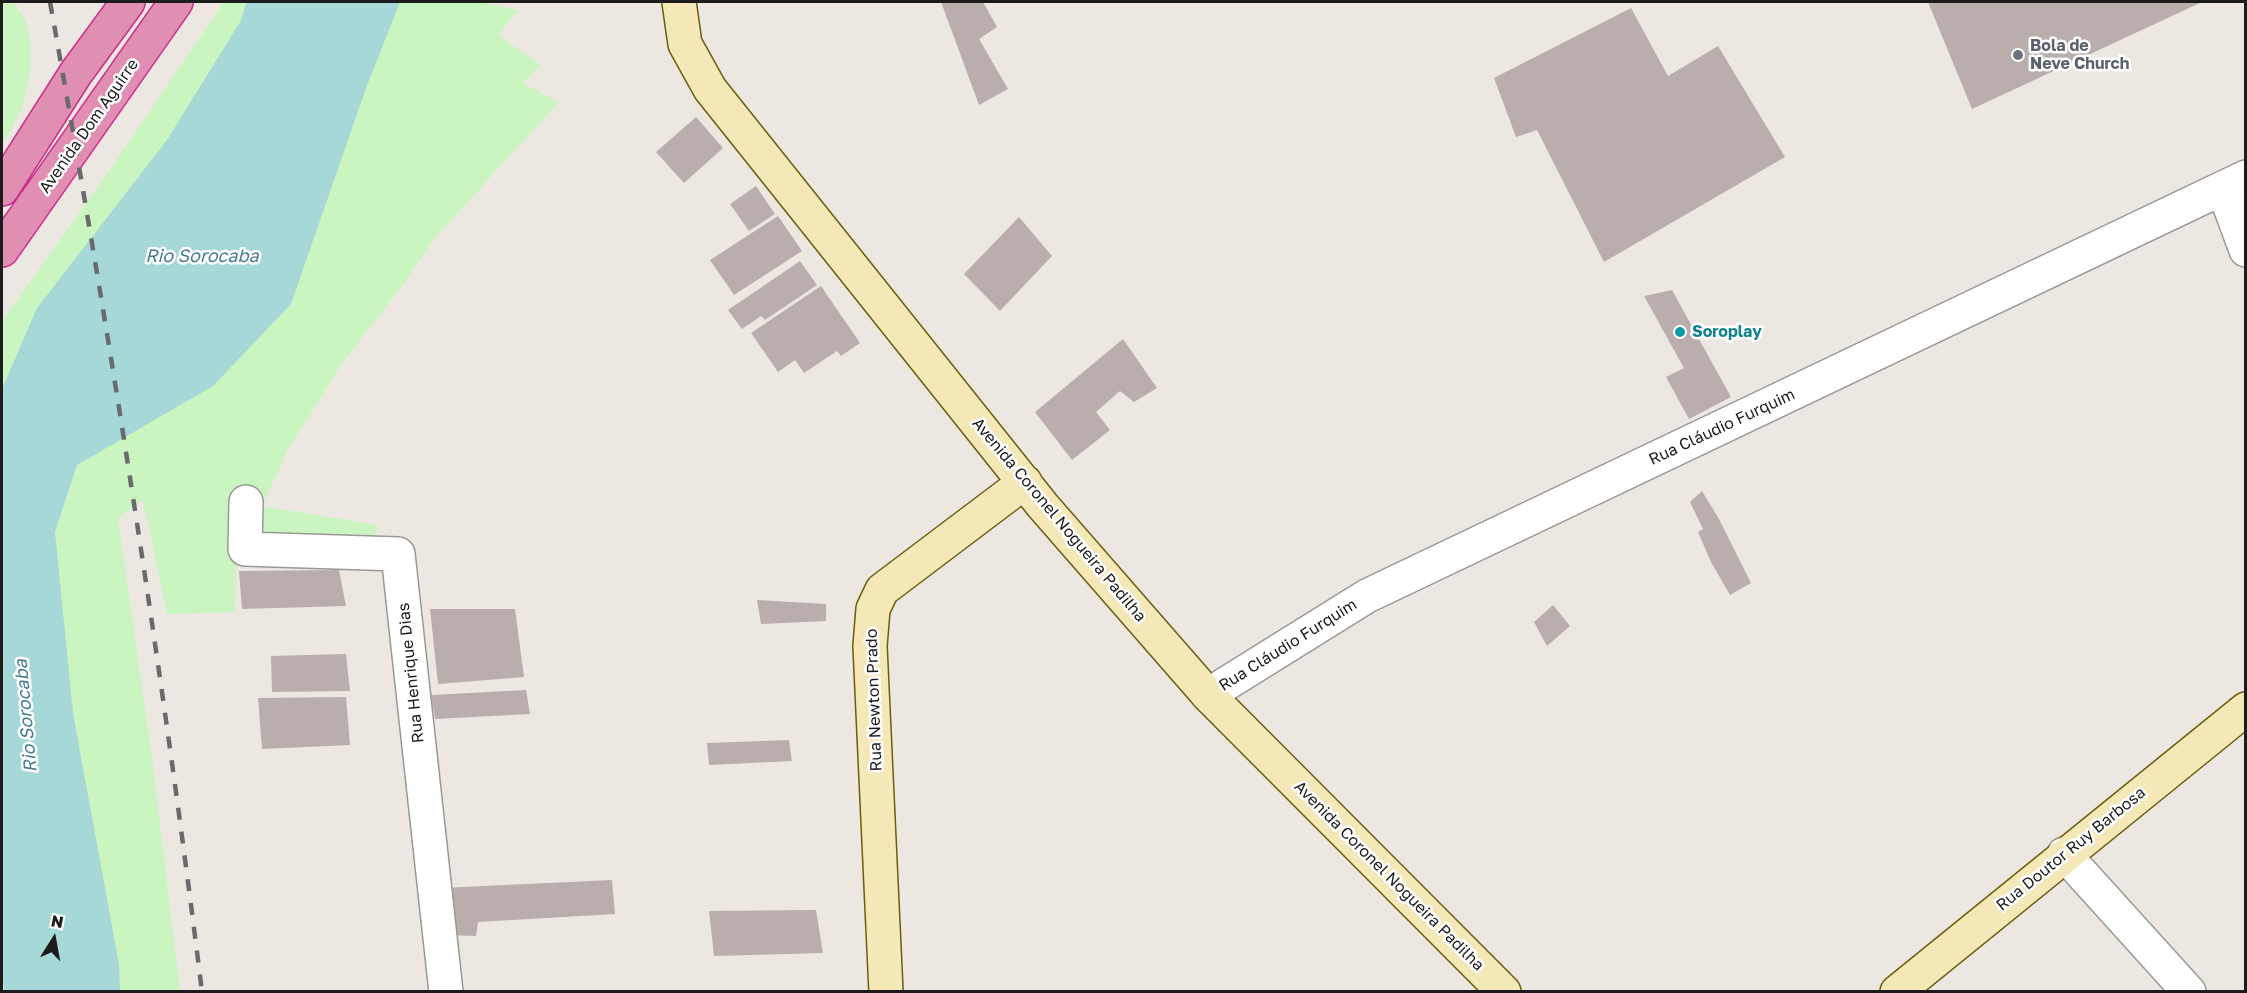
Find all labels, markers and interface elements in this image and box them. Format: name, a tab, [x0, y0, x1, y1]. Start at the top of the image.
place label: Bola de Neve Church	[2030, 36, 2129, 74]
marker: Bola de Neve Church	[2011, 48, 2025, 62]
street label: Avenida Dom Aguirre	[35, 55, 143, 197]
water label: Rio Sorocaba	[145, 245, 259, 267]
place label: Soroplay	[1692, 322, 1762, 342]
marker: Soroplay	[1673, 325, 1687, 339]
street label: Rua Cláudio Furquim	[1646, 385, 1798, 469]
street label: Avenida Coronel Nogueira Padilha	[968, 414, 1150, 626]
street label: Rua Cláudio Furquim	[1216, 595, 1360, 695]
street label: Rua Henrique Dias	[394, 602, 428, 744]
street label: Rua Newton Prado	[862, 628, 886, 772]
water label: Rio Sorocaba	[10, 659, 42, 773]
street label: Avenida Coronel Nogueira Padilha	[1290, 777, 1488, 975]
street label: Rua Doutor Ruy Barbosa	[1993, 783, 2149, 915]
north arrow	[24, 909, 84, 969]
text: N	[50, 910, 65, 932]

